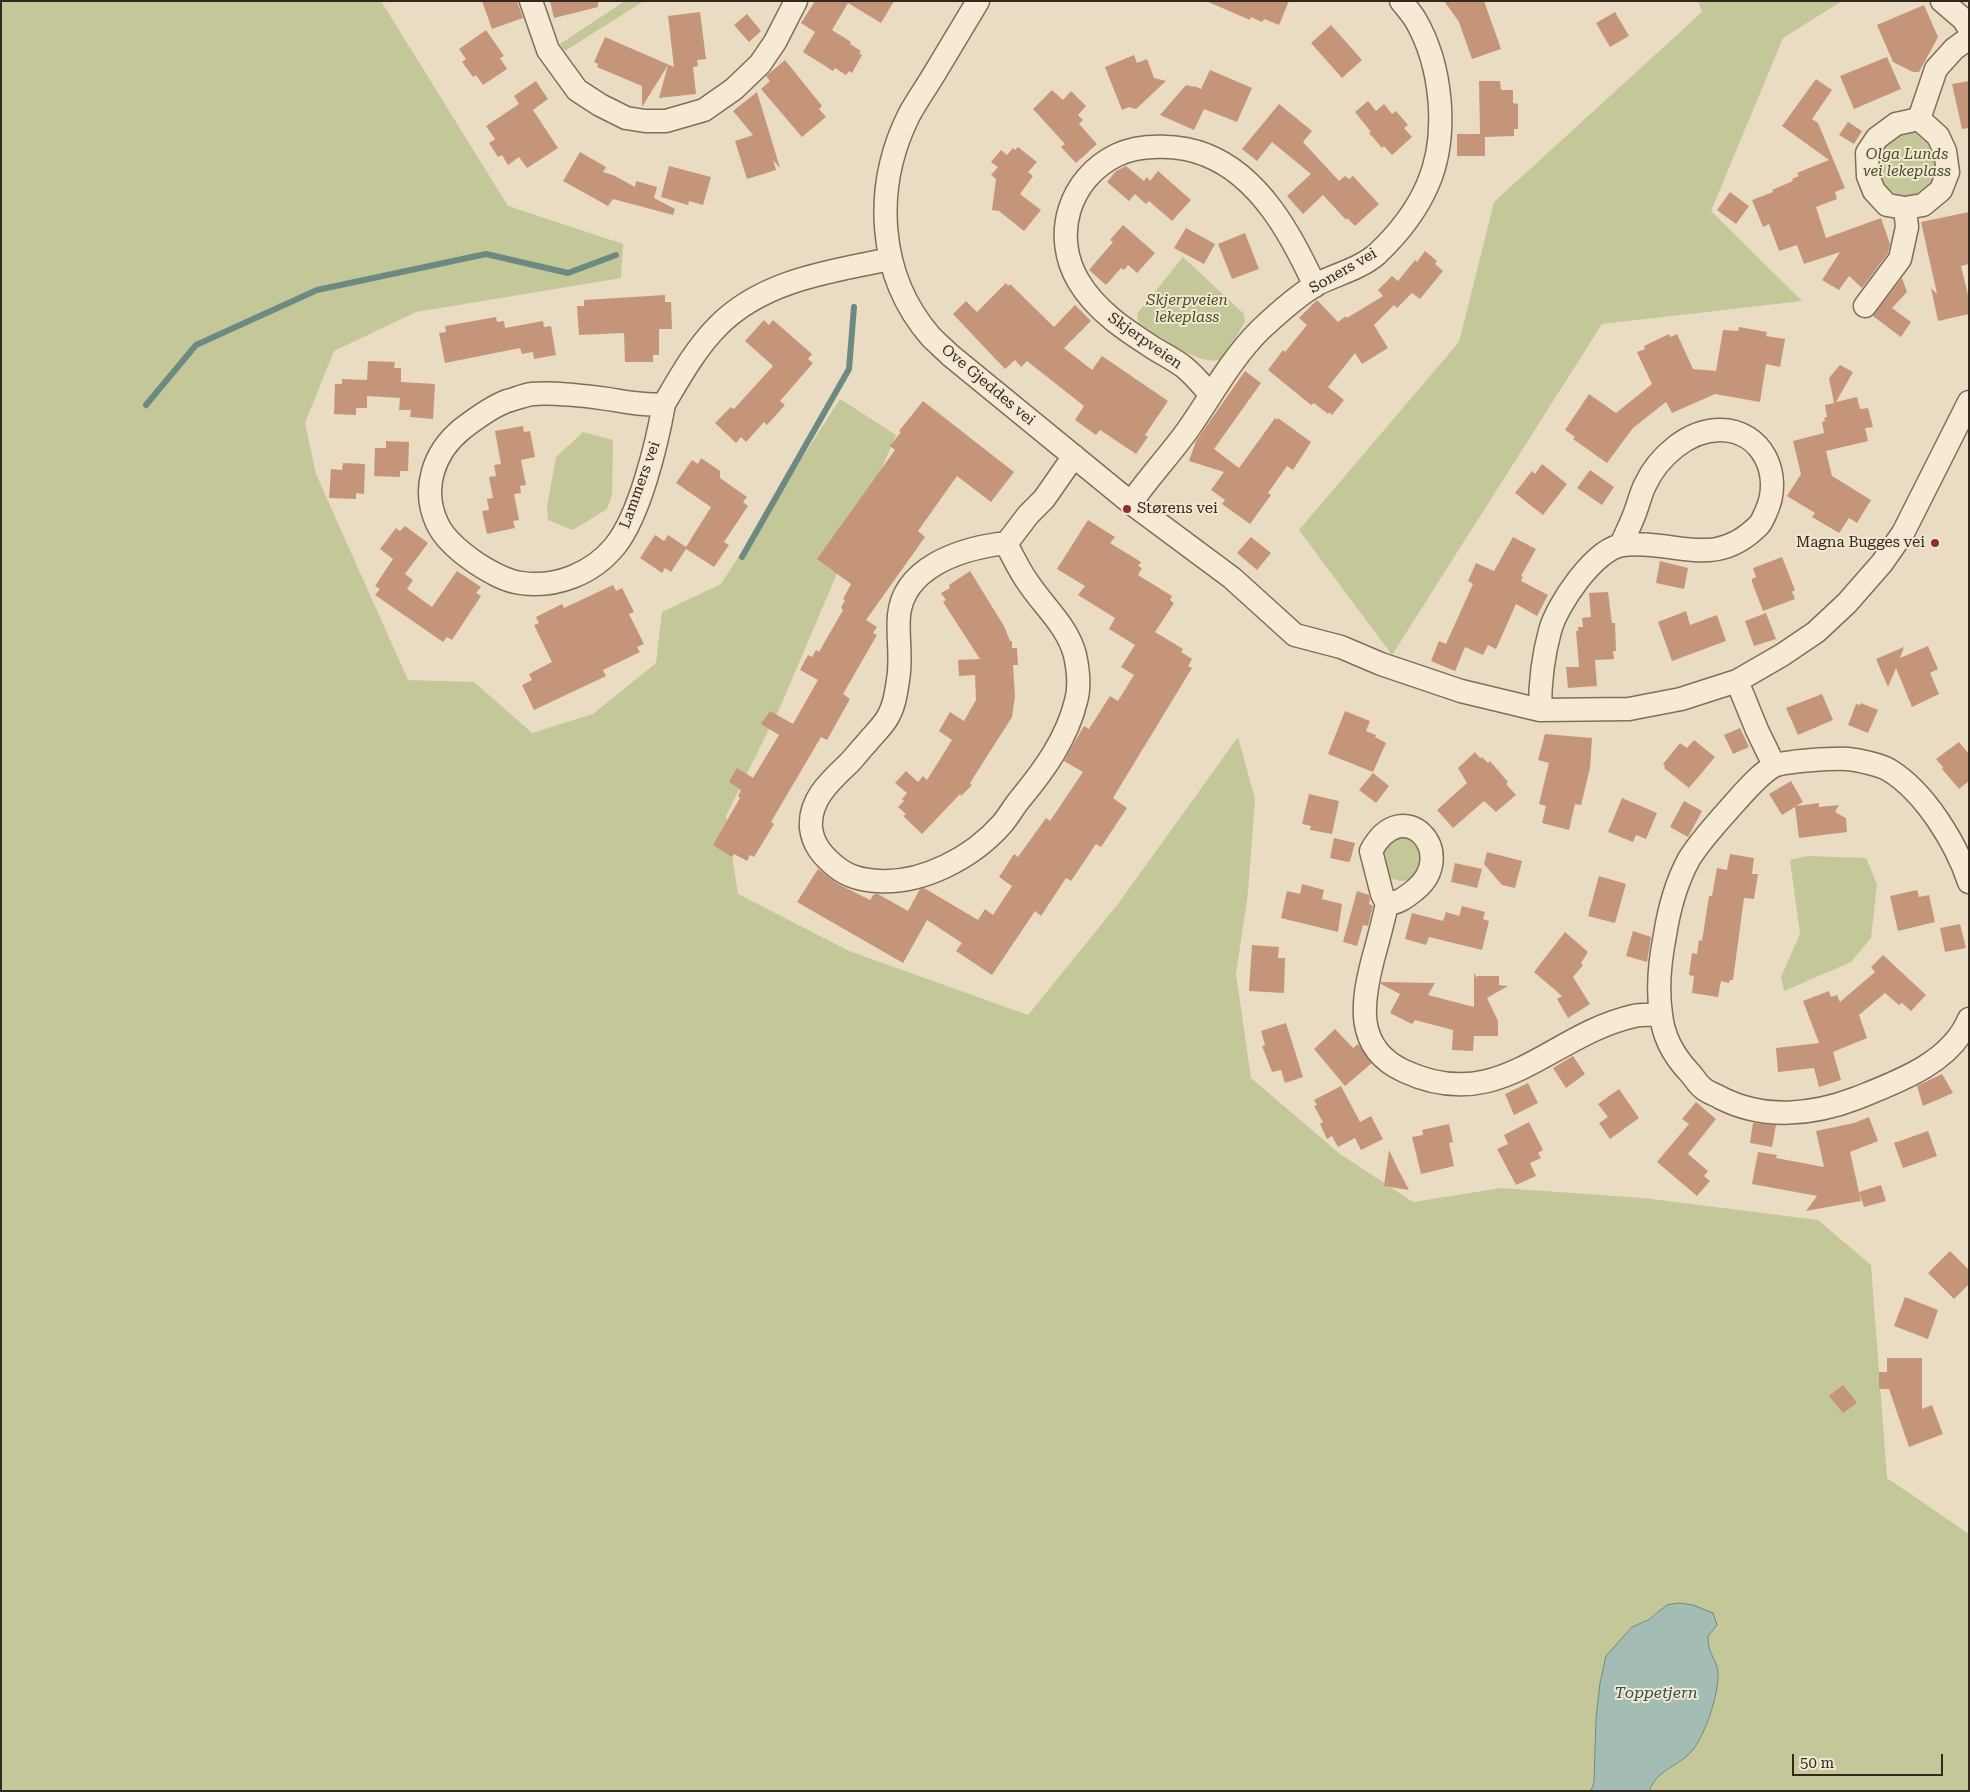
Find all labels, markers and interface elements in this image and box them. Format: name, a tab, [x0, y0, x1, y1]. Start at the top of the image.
park label: Olga Lunds vei lekeplass	[1863, 146, 1951, 181]
street label: Soners vei	[1306, 244, 1380, 298]
park label: Skjerpveien lekeplass	[1146, 292, 1228, 327]
street label: Skjerpveien	[1104, 309, 1186, 373]
street label: Ove Gjeddes vei	[938, 341, 1038, 429]
street label: Lammers vei	[616, 439, 664, 531]
place label: Størens vei	[1137, 500, 1218, 518]
marker: Størens vei	[1121, 503, 1133, 515]
place label: Magna Bugges vei	[1796, 534, 1925, 552]
marker: Magna Bugges vei	[1929, 537, 1941, 549]
water label: Toppetjern	[1614, 1683, 1698, 1703]
scale bar	[1795, 1744, 1946, 1776]
text: 50 m	[1800, 1754, 1834, 1772]

